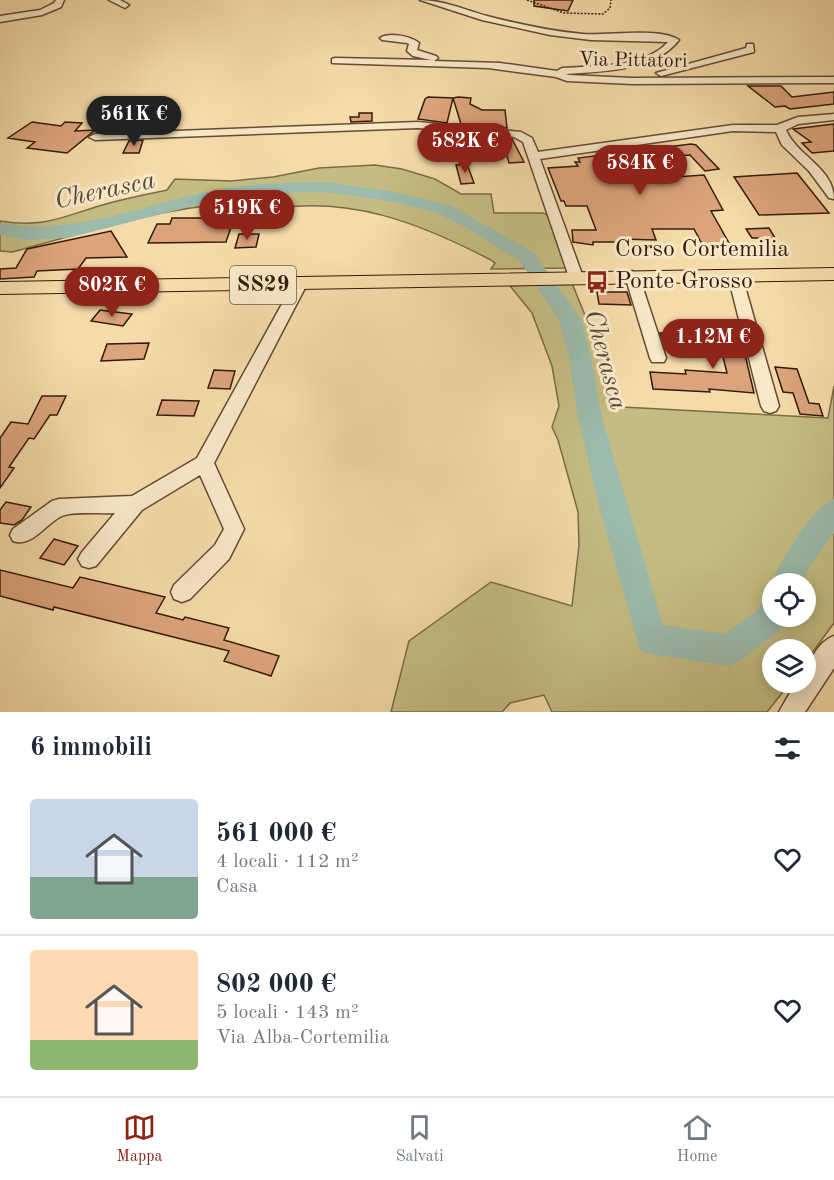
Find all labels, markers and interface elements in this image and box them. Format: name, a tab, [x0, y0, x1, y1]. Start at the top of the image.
street label: Via Pittatori	[578, 50, 688, 72]
pin: 561K €	[85, 96, 183, 147]
text: 561K €	[100, 105, 168, 125]
pin: 582K €	[416, 123, 514, 174]
text: 582K €	[431, 132, 499, 152]
pin: 584K €	[591, 145, 689, 196]
text: 584K €	[606, 154, 674, 174]
water label: Cherasca	[52, 168, 158, 214]
pin: 519K €	[198, 190, 296, 241]
text: 519K €	[213, 199, 281, 219]
street label: Corso Cortemilia	[615, 238, 789, 262]
road number: SS29	[230, 266, 296, 304]
pin: 802K €	[63, 267, 161, 318]
bus stop icon: Ponte Grosso	[584, 269, 610, 295]
place label: Ponte Grosso	[615, 270, 753, 294]
text: 802K €	[78, 276, 146, 296]
water label: Cherasca	[579, 307, 631, 413]
pin: 1.12M €	[658, 319, 768, 370]
text: 1.12M €	[675, 328, 751, 348]
map controls	[762, 573, 816, 693]
button: locate	[762, 573, 816, 627]
button: layers	[762, 639, 816, 693]
icon: filters	[771, 732, 804, 765]
text: 6 immobili	[30, 735, 152, 761]
text: 561 000 €	[216, 821, 336, 847]
icon: home	[78, 823, 150, 895]
icon: heart	[771, 843, 804, 876]
text: 4 locali · 112 m²	[216, 852, 359, 872]
text: Casa	[216, 877, 258, 897]
text: 802 000 €	[216, 972, 336, 998]
icon: home	[78, 974, 150, 1046]
icon: heart	[771, 994, 804, 1027]
text: 5 locali · 143 m²	[216, 1003, 359, 1023]
text: Via Alba-Cortemilia	[216, 1028, 389, 1048]
tab: Mappa	[117, 1111, 162, 1167]
tab: Salvati	[396, 1111, 444, 1167]
tab: Home	[677, 1111, 717, 1167]

